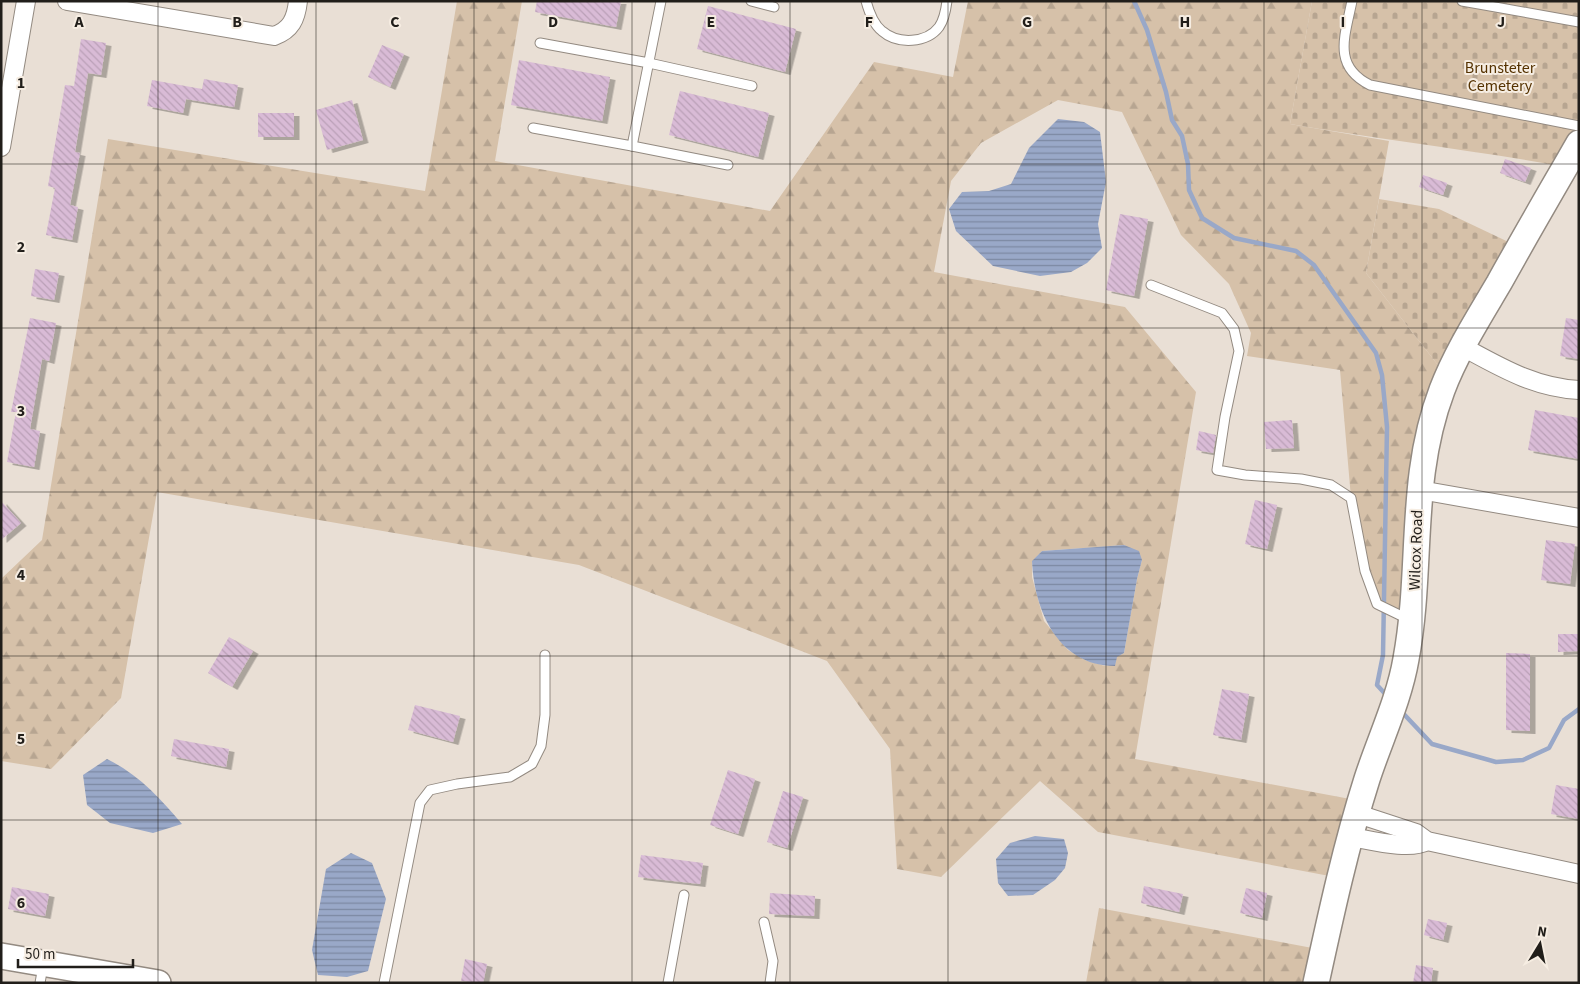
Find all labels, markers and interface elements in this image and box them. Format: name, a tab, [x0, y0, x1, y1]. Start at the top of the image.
text: A	[73, 11, 84, 33]
text: B	[232, 11, 242, 33]
text: C	[390, 11, 400, 33]
text: D	[548, 11, 558, 33]
text: E	[707, 11, 715, 33]
text: F	[865, 11, 873, 33]
text: G	[1022, 11, 1032, 33]
text: H	[1180, 11, 1190, 33]
text: I	[1341, 11, 1345, 33]
text: J	[1497, 11, 1505, 33]
park label: Brunsteter Cemetery	[1465, 57, 1536, 97]
text: 1	[17, 72, 25, 94]
text: 2	[17, 236, 25, 258]
text: 3	[17, 400, 25, 422]
street label: Wilcox Road	[1404, 509, 1428, 591]
text: 4	[17, 564, 26, 586]
text: 5	[17, 728, 25, 750]
text: 6	[17, 892, 25, 914]
north arrow	[1515, 919, 1565, 969]
text: N	[1536, 922, 1548, 943]
scale bar	[18, 936, 132, 968]
text: 50 m	[25, 944, 55, 965]

